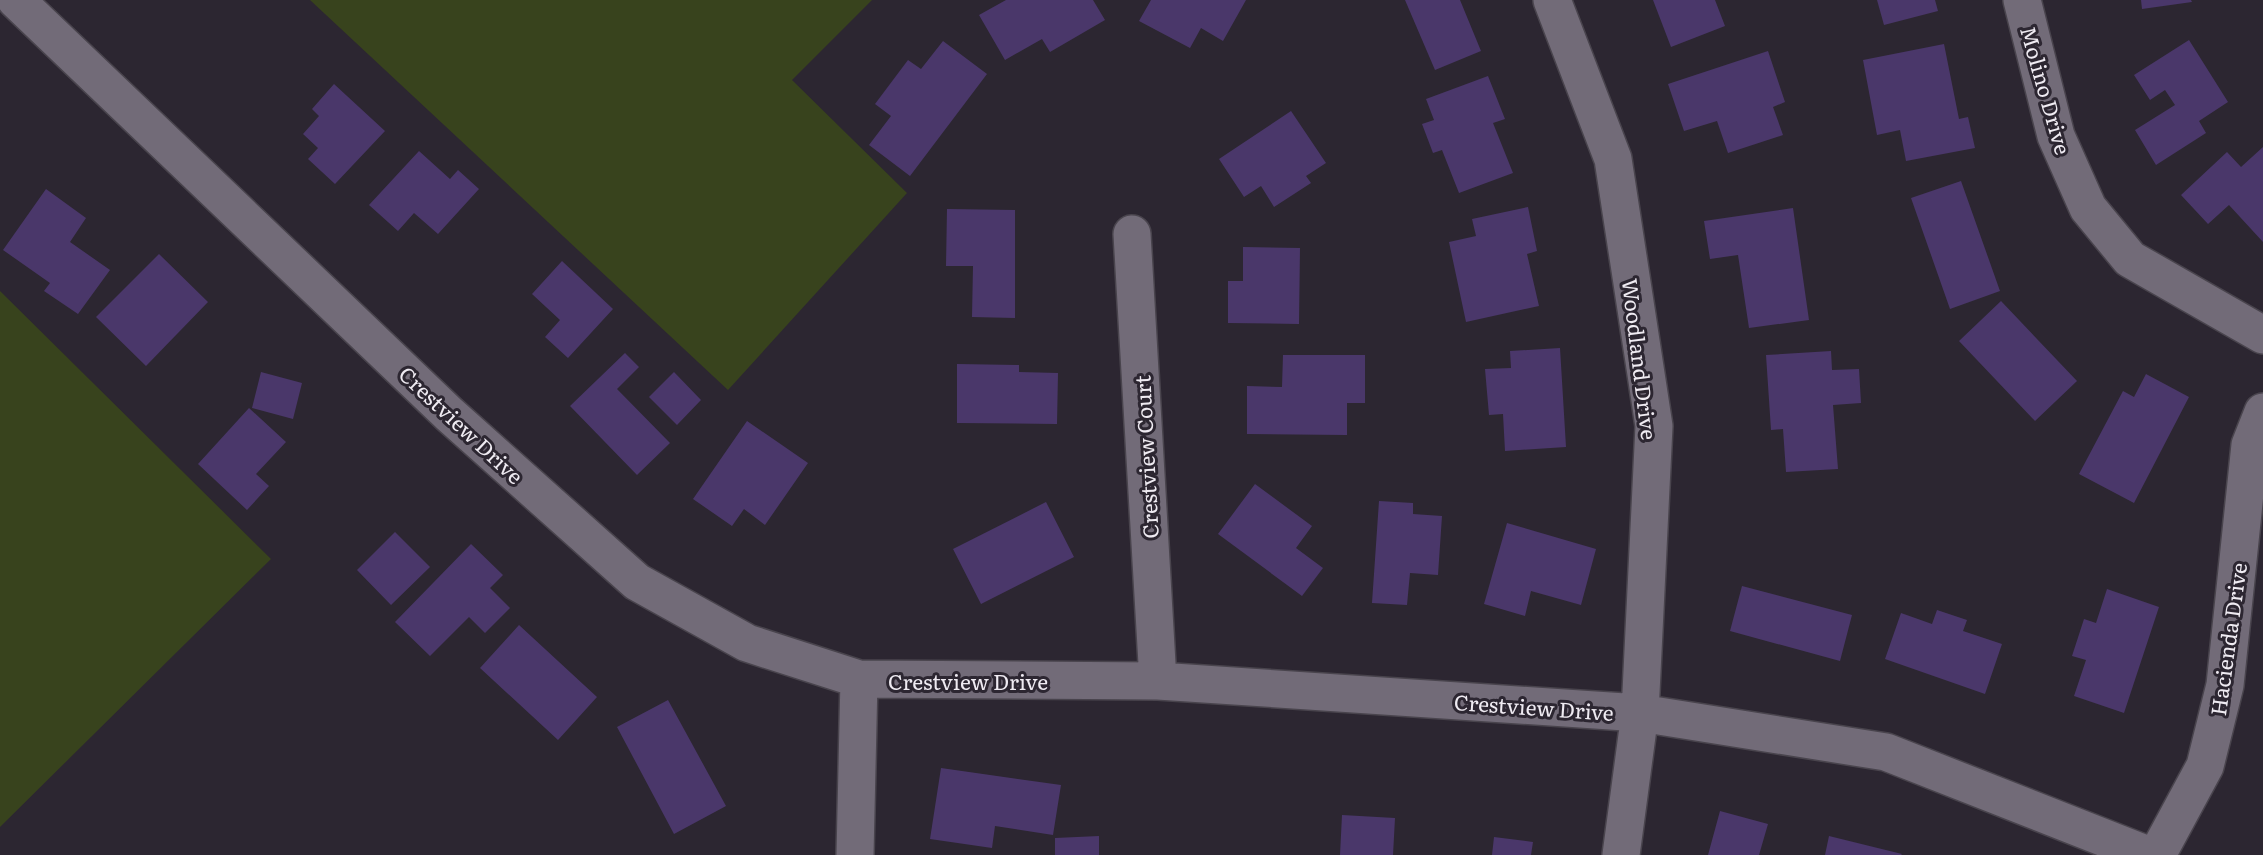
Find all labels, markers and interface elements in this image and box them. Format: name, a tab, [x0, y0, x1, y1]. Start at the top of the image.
street label: Molino Drive	[2014, 22, 2080, 158]
street label: Woodland Drive	[1616, 276, 1666, 442]
street label: Crestview Drive	[393, 358, 531, 490]
street label: Crestview Court	[1125, 374, 1165, 540]
street label: Hacienda Drive	[2201, 560, 2253, 718]
street label: Crestview Drive	[888, 665, 1048, 696]
street label: Crestview Drive	[1453, 685, 1615, 727]

